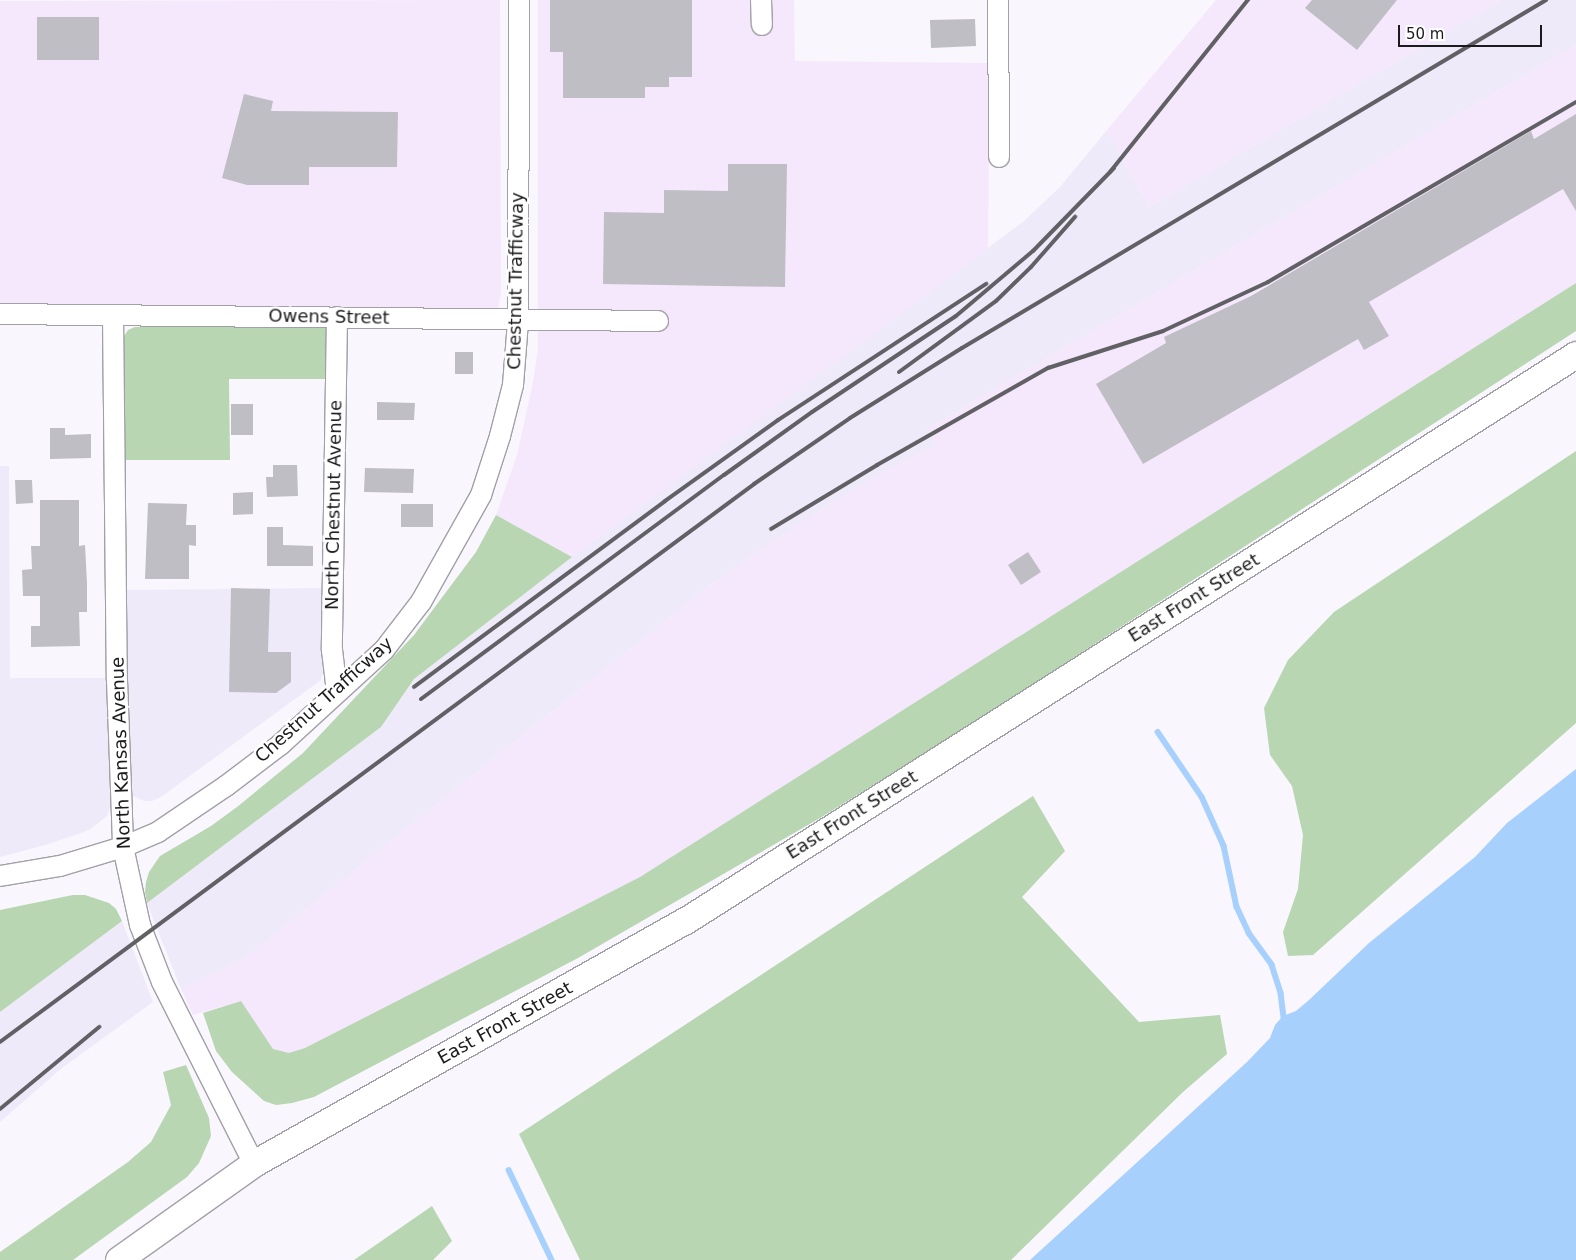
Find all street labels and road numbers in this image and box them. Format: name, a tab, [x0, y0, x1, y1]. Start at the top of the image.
street label: Chestnut Trafficway	[504, 192, 528, 370]
street label: Owens Street	[268, 305, 390, 329]
street label: North Chestnut Avenue	[321, 400, 347, 610]
street label: East Front Street	[1124, 549, 1264, 647]
street label: Chestnut Trafficway	[251, 633, 397, 767]
street label: North Kansas Avenue	[107, 656, 135, 850]
street label: East Front Street	[782, 766, 922, 864]
street label: East Front Street	[434, 977, 576, 1069]

